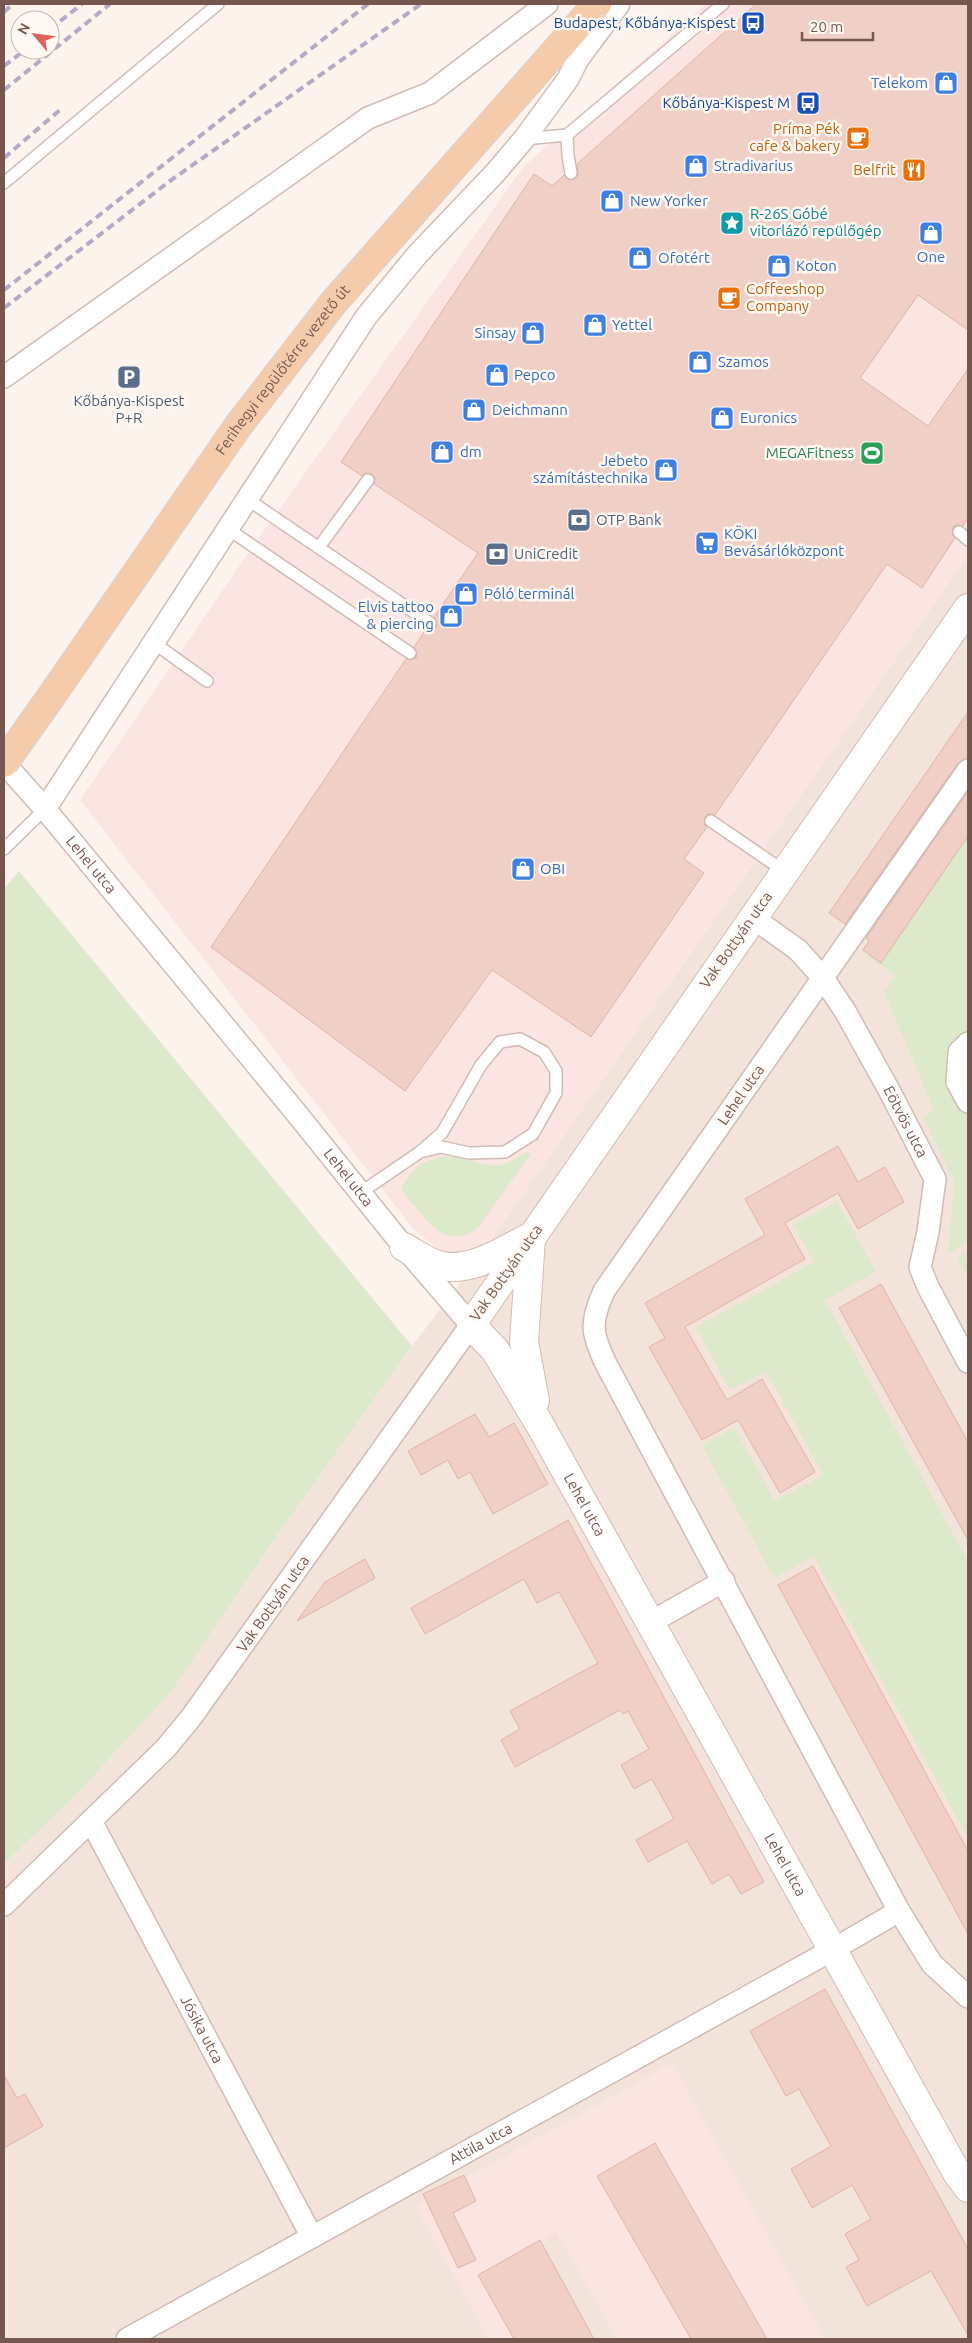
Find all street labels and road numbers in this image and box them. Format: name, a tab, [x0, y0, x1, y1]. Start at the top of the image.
street label: Ferihegyi repülőtérre vezető út	[212, 281, 353, 458]
street label: Lehel utca	[63, 832, 120, 897]
street label: Vak Bottyán utca	[696, 888, 775, 991]
street label: Lehel utca	[714, 1061, 767, 1128]
street label: Eötvös utca	[880, 1083, 931, 1160]
street label: Lehel utca	[320, 1145, 377, 1210]
street label: Vak Bottyán utca	[466, 1221, 545, 1324]
street label: Lehel utca	[561, 1470, 609, 1539]
street label: Vak Bottyán utca	[233, 1552, 312, 1655]
street label: Lehel utca	[761, 1830, 810, 1899]
street label: Jósika utca	[177, 1992, 227, 2066]
street label: Attila utca	[446, 2119, 515, 2168]

